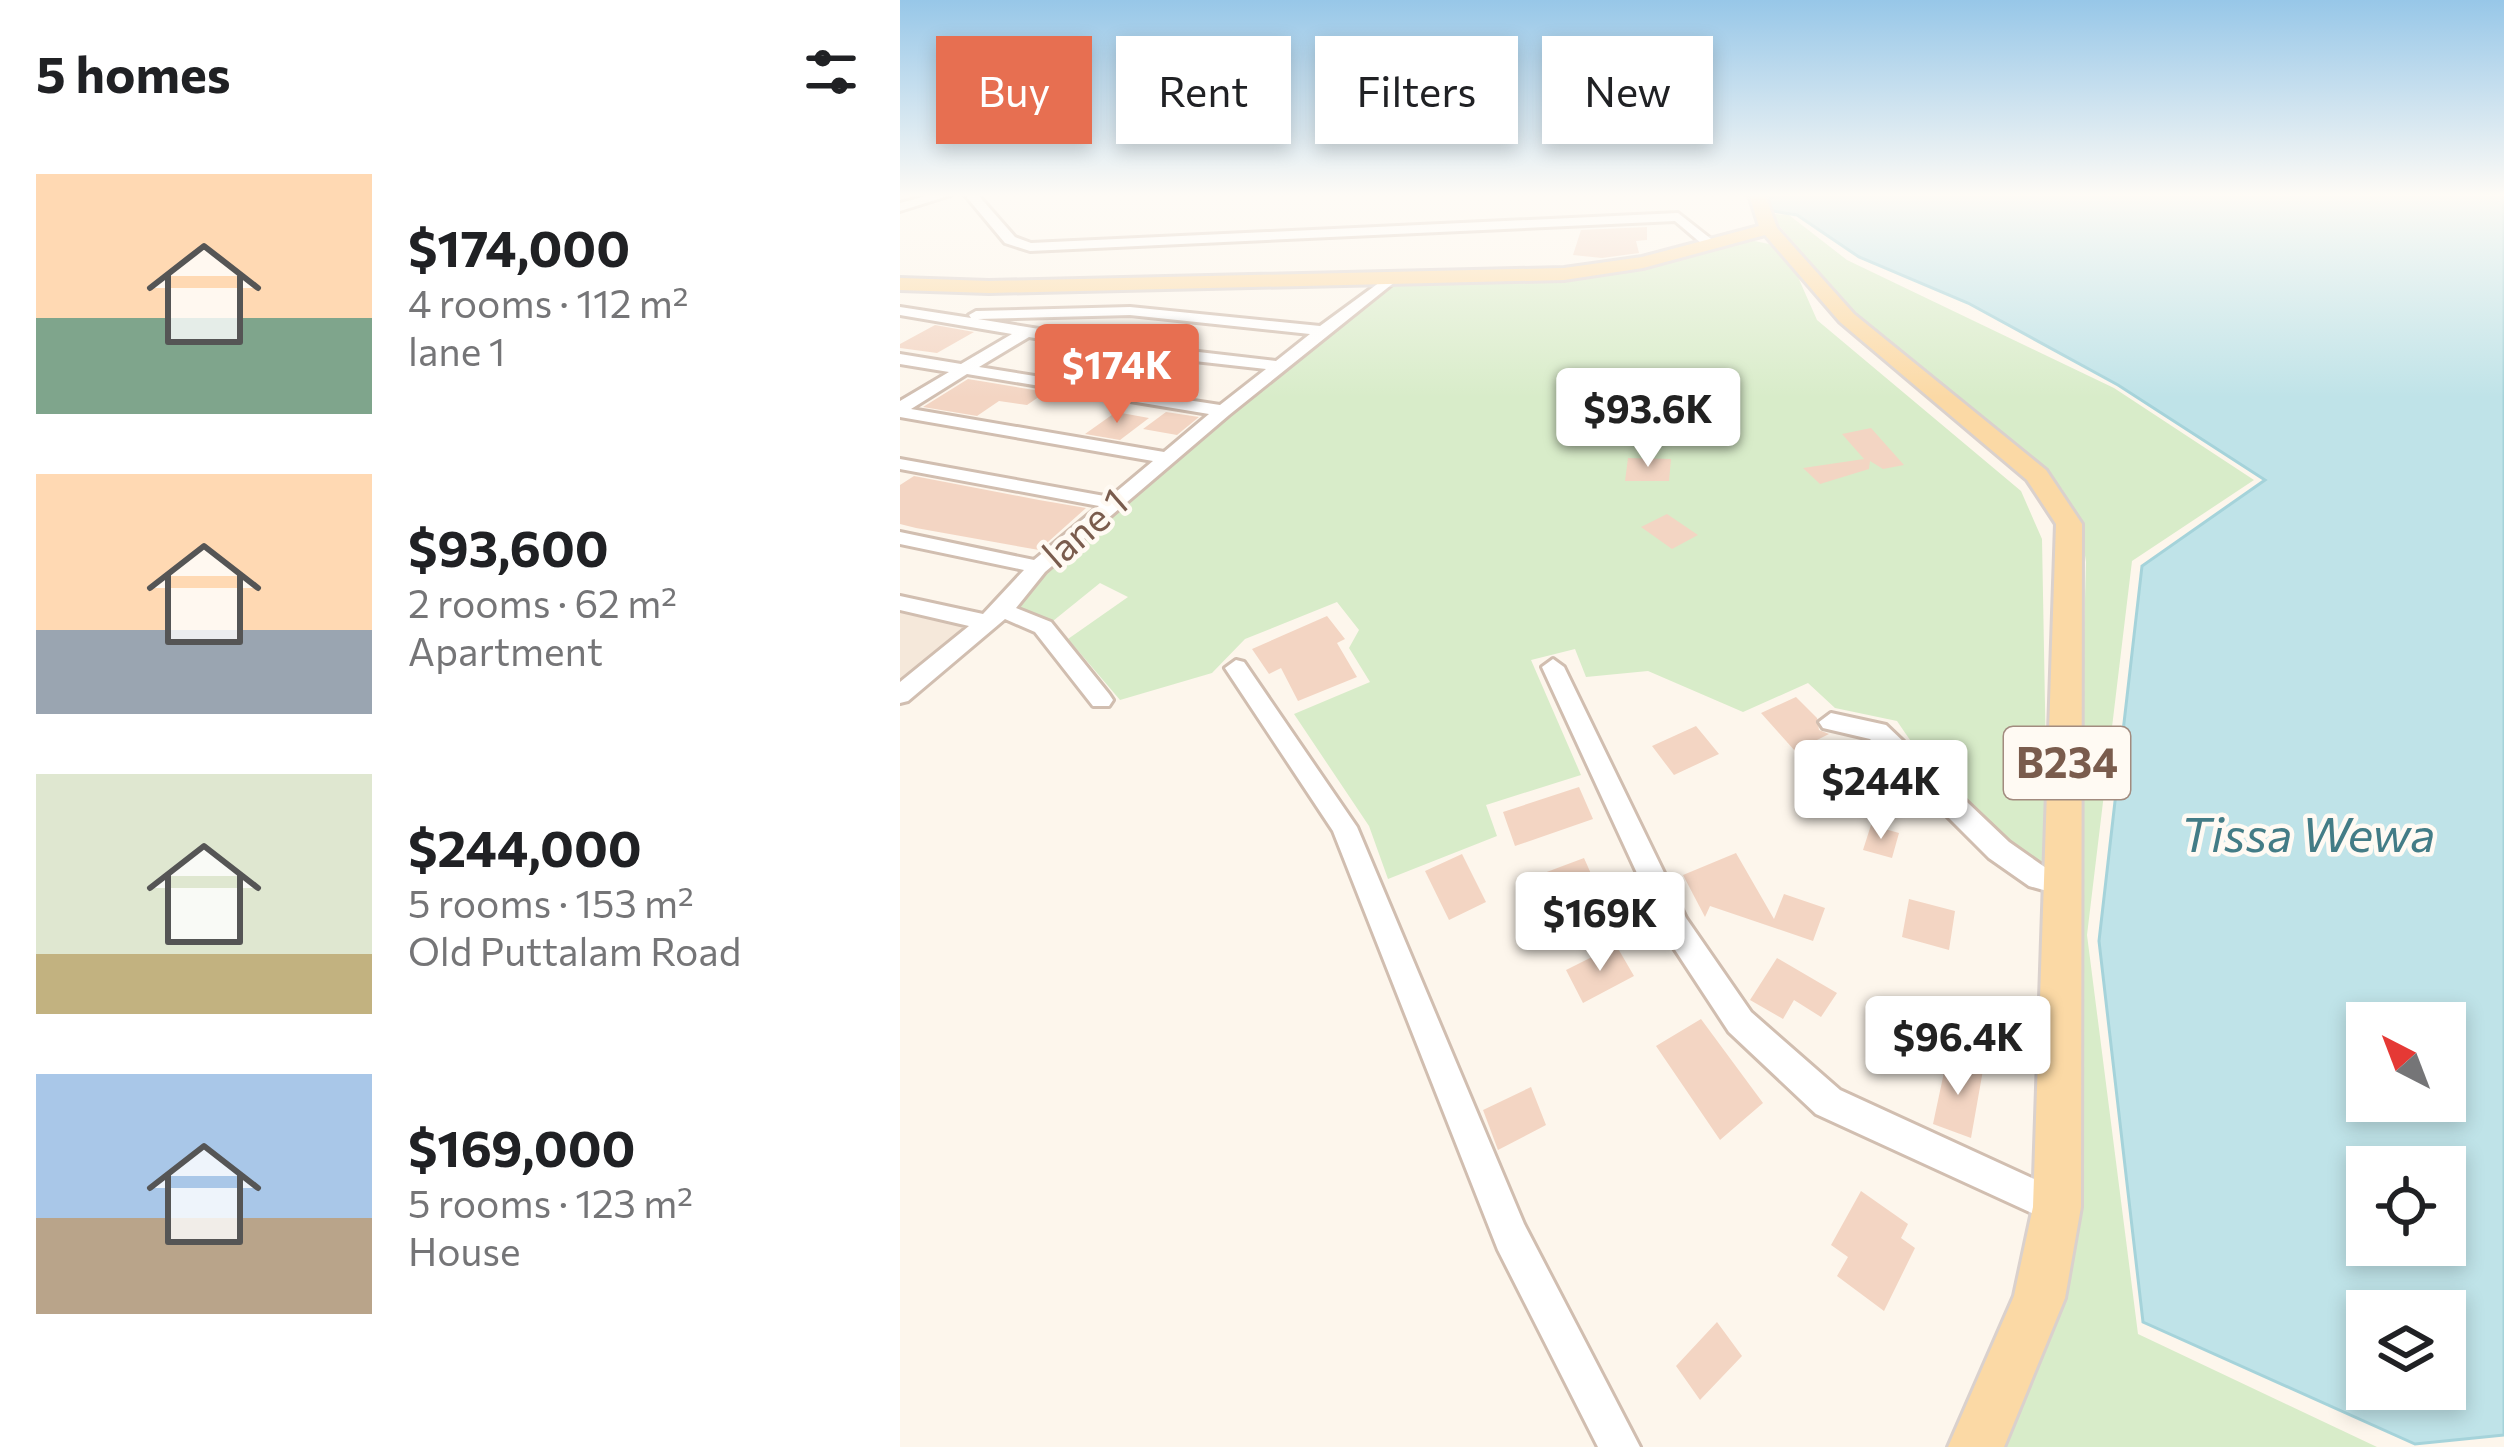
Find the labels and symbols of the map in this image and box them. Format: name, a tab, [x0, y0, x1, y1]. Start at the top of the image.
pin: $174K	[1033, 324, 1201, 426]
pin: $93.6K	[1550, 368, 1746, 470]
street label: lane 1	[1031, 476, 1136, 577]
road number: B234	[2004, 727, 2130, 799]
pin: $244K	[1797, 740, 1965, 842]
water label: Tissa Wewa	[2181, 803, 2435, 862]
pin: $169K	[1516, 872, 1684, 974]
pin: $96.4K	[1860, 996, 2056, 1098]
north arrow	[2346, 1002, 2466, 1122]

